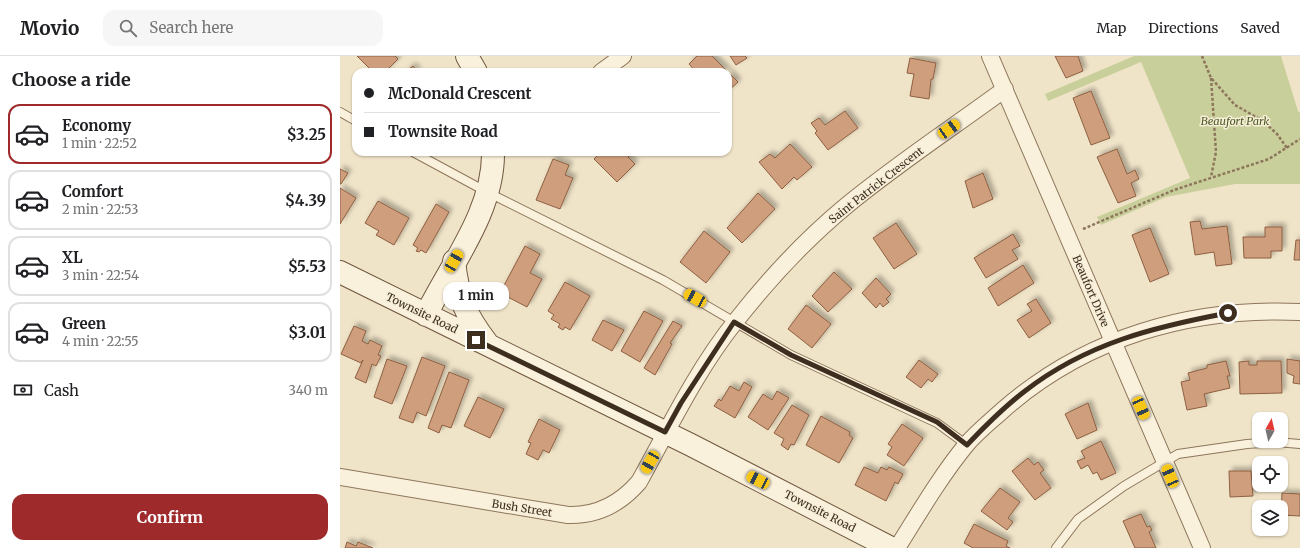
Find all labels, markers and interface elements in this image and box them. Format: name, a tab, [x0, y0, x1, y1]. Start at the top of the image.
search box	[103, 10, 383, 46]
text: Movio	[20, 16, 79, 40]
icon: search	[117, 17, 139, 39]
text: Search here	[149, 18, 233, 37]
text: Map	[1096, 19, 1126, 37]
text: Directions	[1148, 19, 1218, 37]
text: Saved	[1240, 19, 1280, 37]
text: Choose a ride	[12, 68, 131, 91]
text: McDonald Crescent	[388, 84, 532, 103]
park label: Beaufort Park	[1201, 114, 1269, 128]
icon: car	[14, 116, 50, 152]
text: Economy	[62, 116, 131, 135]
car	[936, 117, 962, 141]
text: Townsite Road	[388, 122, 498, 141]
text: $3.25	[287, 125, 326, 144]
text: 1 min · 22:52	[62, 135, 137, 152]
street label: Saint Patrick Crescent	[826, 143, 927, 226]
icon: car	[14, 182, 50, 218]
text: Comfort	[62, 182, 123, 201]
text: $4.39	[285, 191, 326, 210]
text: 2 min · 22:53	[62, 201, 138, 218]
icon: car	[14, 248, 50, 284]
text: XL	[62, 248, 83, 267]
car	[443, 248, 465, 274]
street label: Beaufort Drive	[1070, 253, 1113, 329]
text: $5.53	[288, 257, 326, 276]
text: 3 min · 22:54	[62, 267, 139, 284]
callout: 1 min	[443, 282, 509, 310]
text: 1 min	[458, 287, 494, 304]
car	[682, 287, 708, 309]
street label: Townsite Road	[384, 290, 461, 337]
route start	[1219, 304, 1237, 322]
icon: car	[14, 314, 50, 350]
text: Green	[62, 314, 106, 333]
text: $3.01	[288, 323, 326, 342]
route end	[467, 331, 485, 349]
text: 4 min · 22:55	[62, 333, 139, 350]
icon: cash	[12, 379, 34, 401]
text: Cash	[44, 381, 79, 400]
text: 340 m	[289, 382, 328, 399]
car	[1131, 395, 1151, 421]
north arrow	[1252, 412, 1288, 448]
map controls	[1252, 412, 1288, 536]
car	[639, 449, 661, 475]
button: locate	[1252, 456, 1288, 492]
car	[1160, 463, 1180, 489]
car	[745, 469, 771, 491]
street label: Townsite Road	[782, 487, 858, 535]
button: Confirm	[12, 494, 328, 540]
street label: Bush Street	[491, 496, 554, 520]
button: layers	[1252, 500, 1288, 536]

